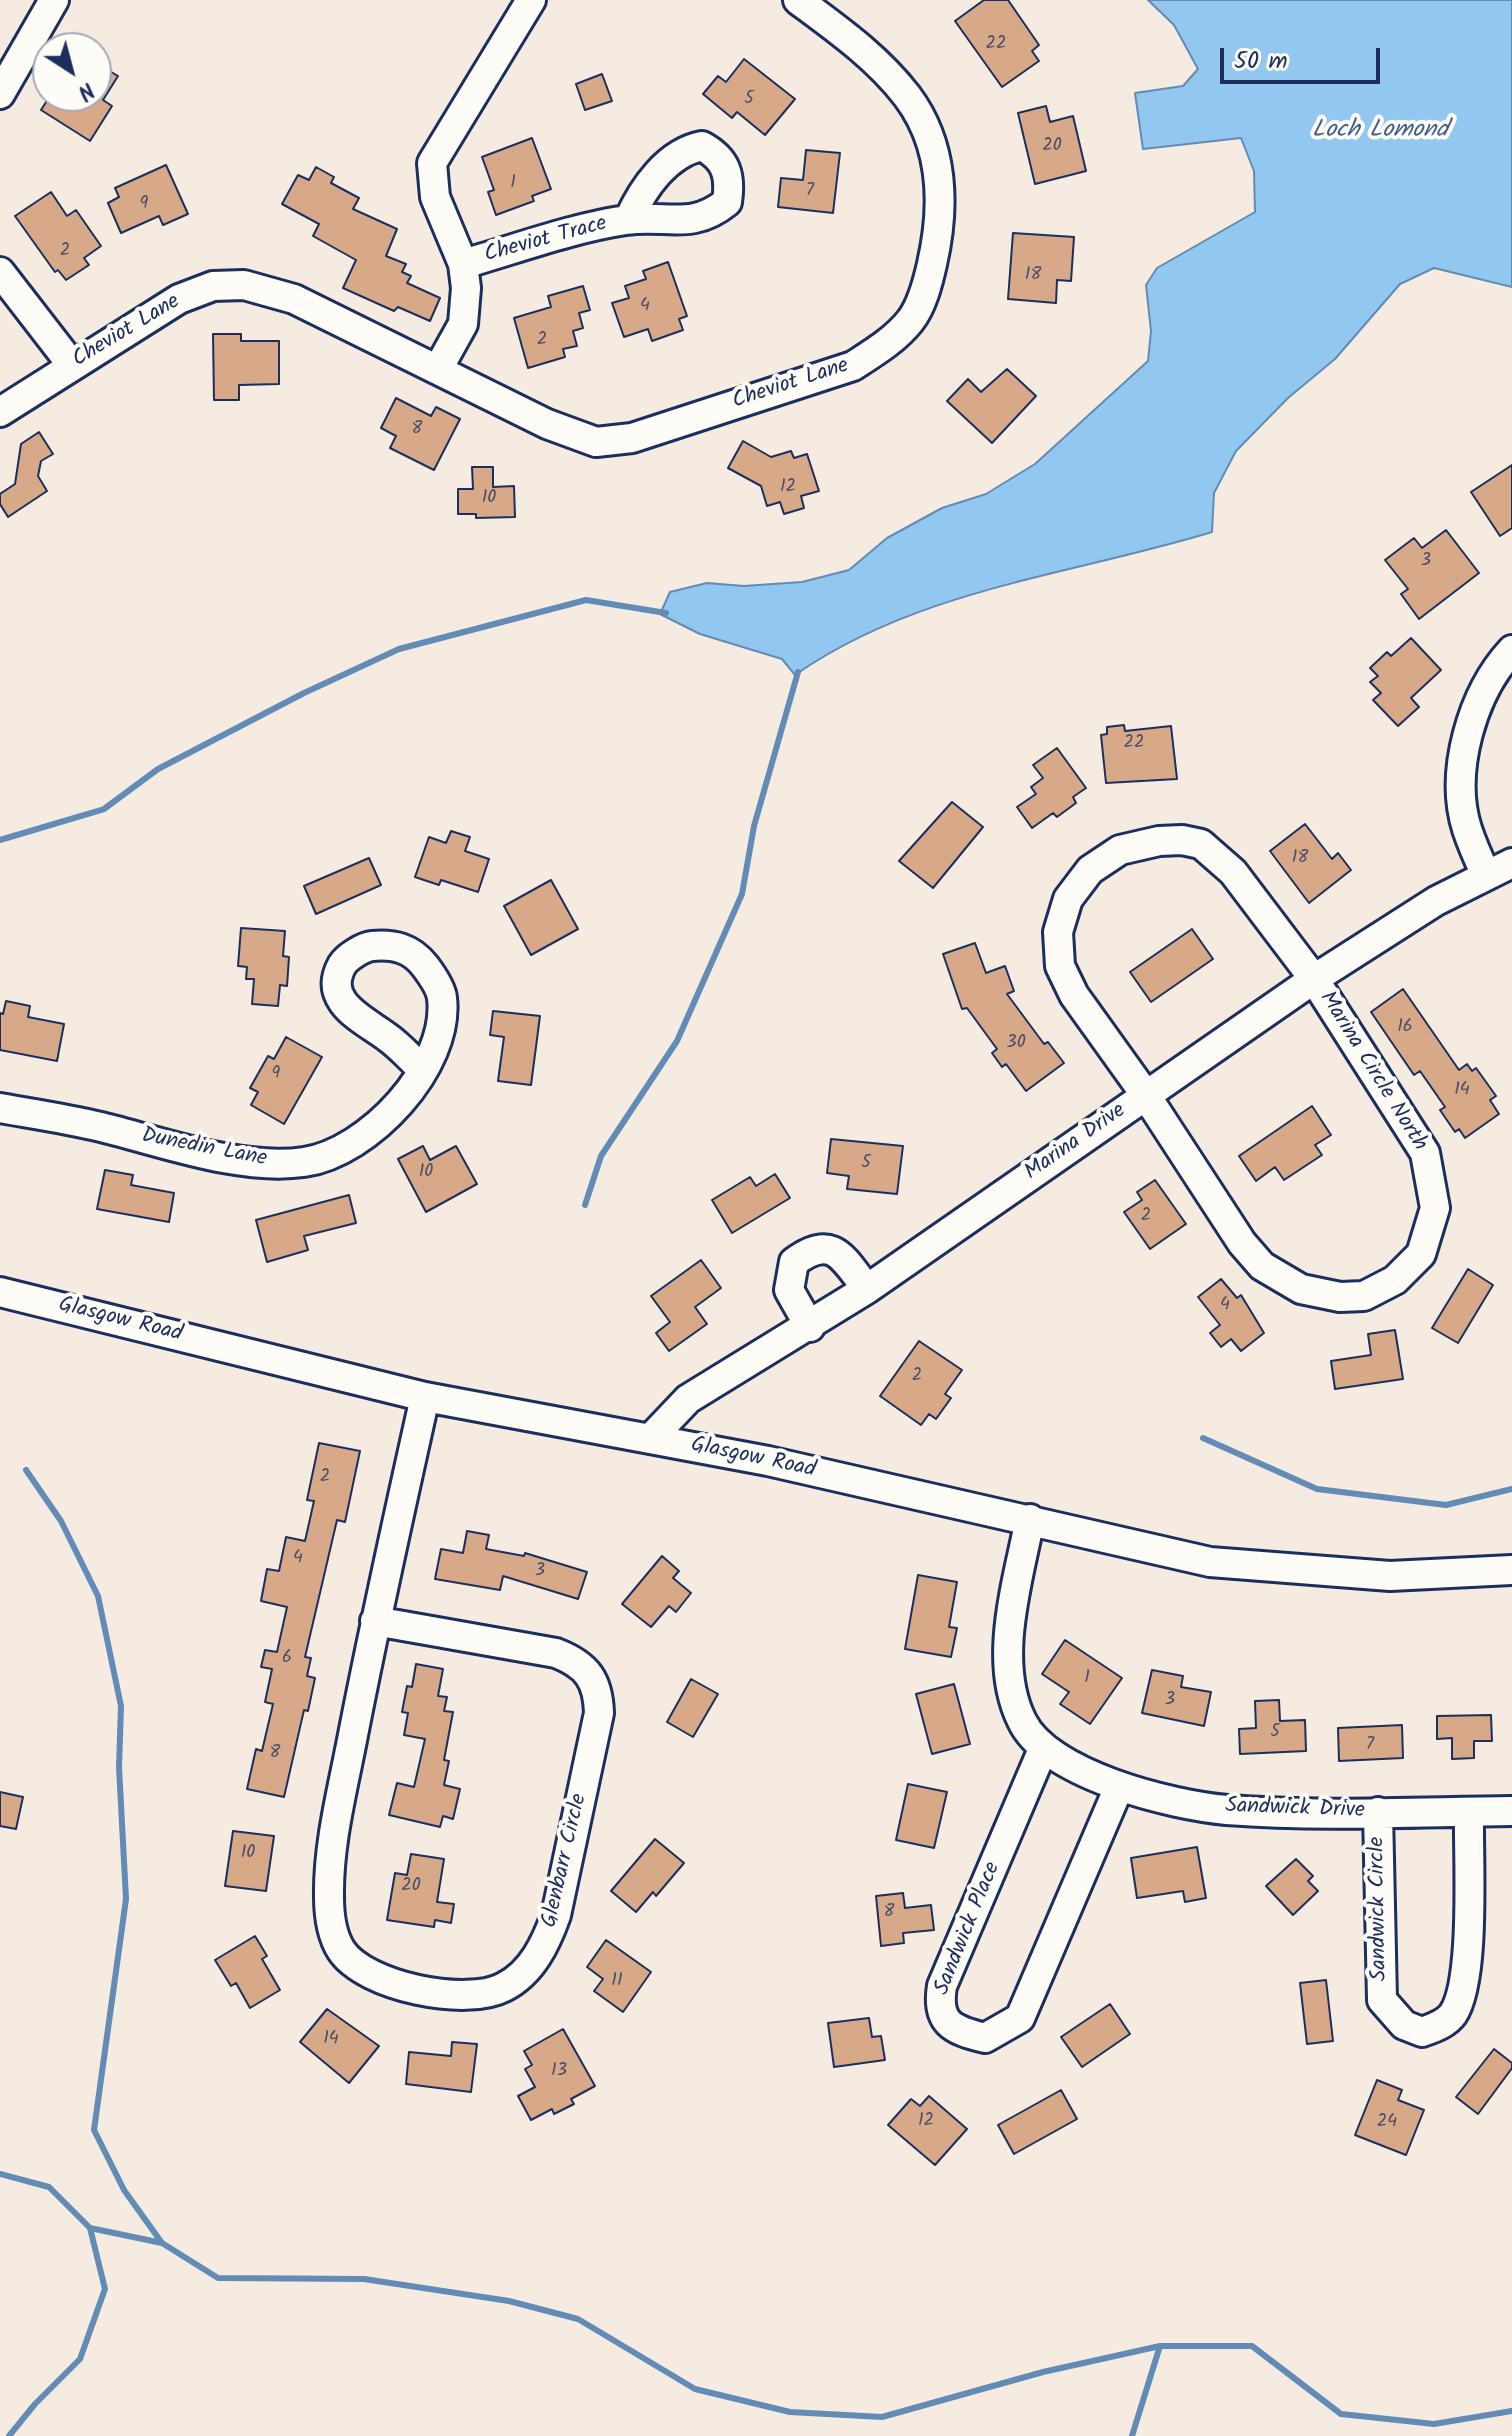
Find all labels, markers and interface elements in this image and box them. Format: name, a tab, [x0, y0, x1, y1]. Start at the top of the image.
north arrow	[32, 32, 112, 112]
scale bar	[1224, 32, 1384, 82]
house number: 22	[986, 34, 1006, 56]
text: 50 m	[1234, 42, 1288, 81]
text: N	[69, 72, 101, 108]
house number: 5	[744, 89, 754, 111]
water label: Loch Lomond	[1312, 118, 1448, 146]
house number: 20	[1042, 136, 1062, 158]
house number: 1	[510, 173, 516, 195]
house number: 7	[806, 181, 814, 203]
house number: 9	[140, 194, 148, 216]
street label: Cheviot Trace	[482, 212, 610, 270]
house number: 2	[60, 241, 70, 263]
house number: 18	[1025, 265, 1041, 287]
street label: Cheviot Lane	[68, 290, 186, 374]
house number: 4	[640, 296, 650, 318]
house number: 2	[537, 330, 547, 352]
street label: Cheviot Lane	[730, 354, 852, 416]
house number: 8	[412, 419, 422, 441]
house number: 12	[780, 477, 796, 499]
house number: 10	[482, 488, 496, 510]
house number: 3	[1421, 551, 1431, 573]
house number: 22	[1124, 733, 1144, 755]
house number: 18	[1292, 848, 1308, 870]
street label: Marina Circle North	[1312, 987, 1432, 1157]
house number: 16	[1397, 1017, 1413, 1039]
house number: 30	[1006, 1033, 1026, 1055]
house number: 9	[272, 1064, 280, 1086]
house number: 14	[1454, 1080, 1470, 1102]
street label: Marina Drive	[1021, 1099, 1131, 1187]
street label: Dunedin Lane	[139, 1124, 269, 1174]
house number: 5	[861, 1153, 871, 1175]
house number: 10	[419, 1162, 433, 1184]
house number: 2	[1141, 1206, 1151, 1228]
street label: Glasgow Road	[55, 1293, 185, 1349]
house number: 4	[1220, 1295, 1230, 1317]
house number: 2	[912, 1366, 922, 1388]
street label: Glasgow Road	[688, 1433, 818, 1485]
house number: 2	[320, 1467, 330, 1489]
house number: 4	[293, 1548, 303, 1570]
house number: 3	[535, 1561, 545, 1583]
house number: 6	[282, 1648, 292, 1670]
house number: 1	[1084, 1668, 1090, 1690]
house number: 3	[1165, 1690, 1175, 1712]
house number: 5	[1270, 1722, 1280, 1744]
house number: 7	[1366, 1735, 1374, 1757]
house number: 8	[270, 1743, 280, 1765]
street label: Glenbarr Circle	[538, 1792, 594, 1930]
street label: Sandwick Drive	[1225, 1794, 1365, 1826]
street label: Sandwick Circle	[1366, 1837, 1394, 1981]
house number: 10	[241, 1843, 255, 1865]
street label: Sandwick Place	[930, 1859, 1008, 1999]
house number: 20	[401, 1876, 421, 1898]
house number: 8	[884, 1902, 894, 1924]
house number: 11	[611, 1971, 623, 1993]
house number: 14	[323, 2029, 339, 2051]
house number: 13	[551, 2061, 567, 2083]
house number: 12	[918, 2111, 934, 2133]
house number: 24	[1377, 2112, 1397, 2134]

